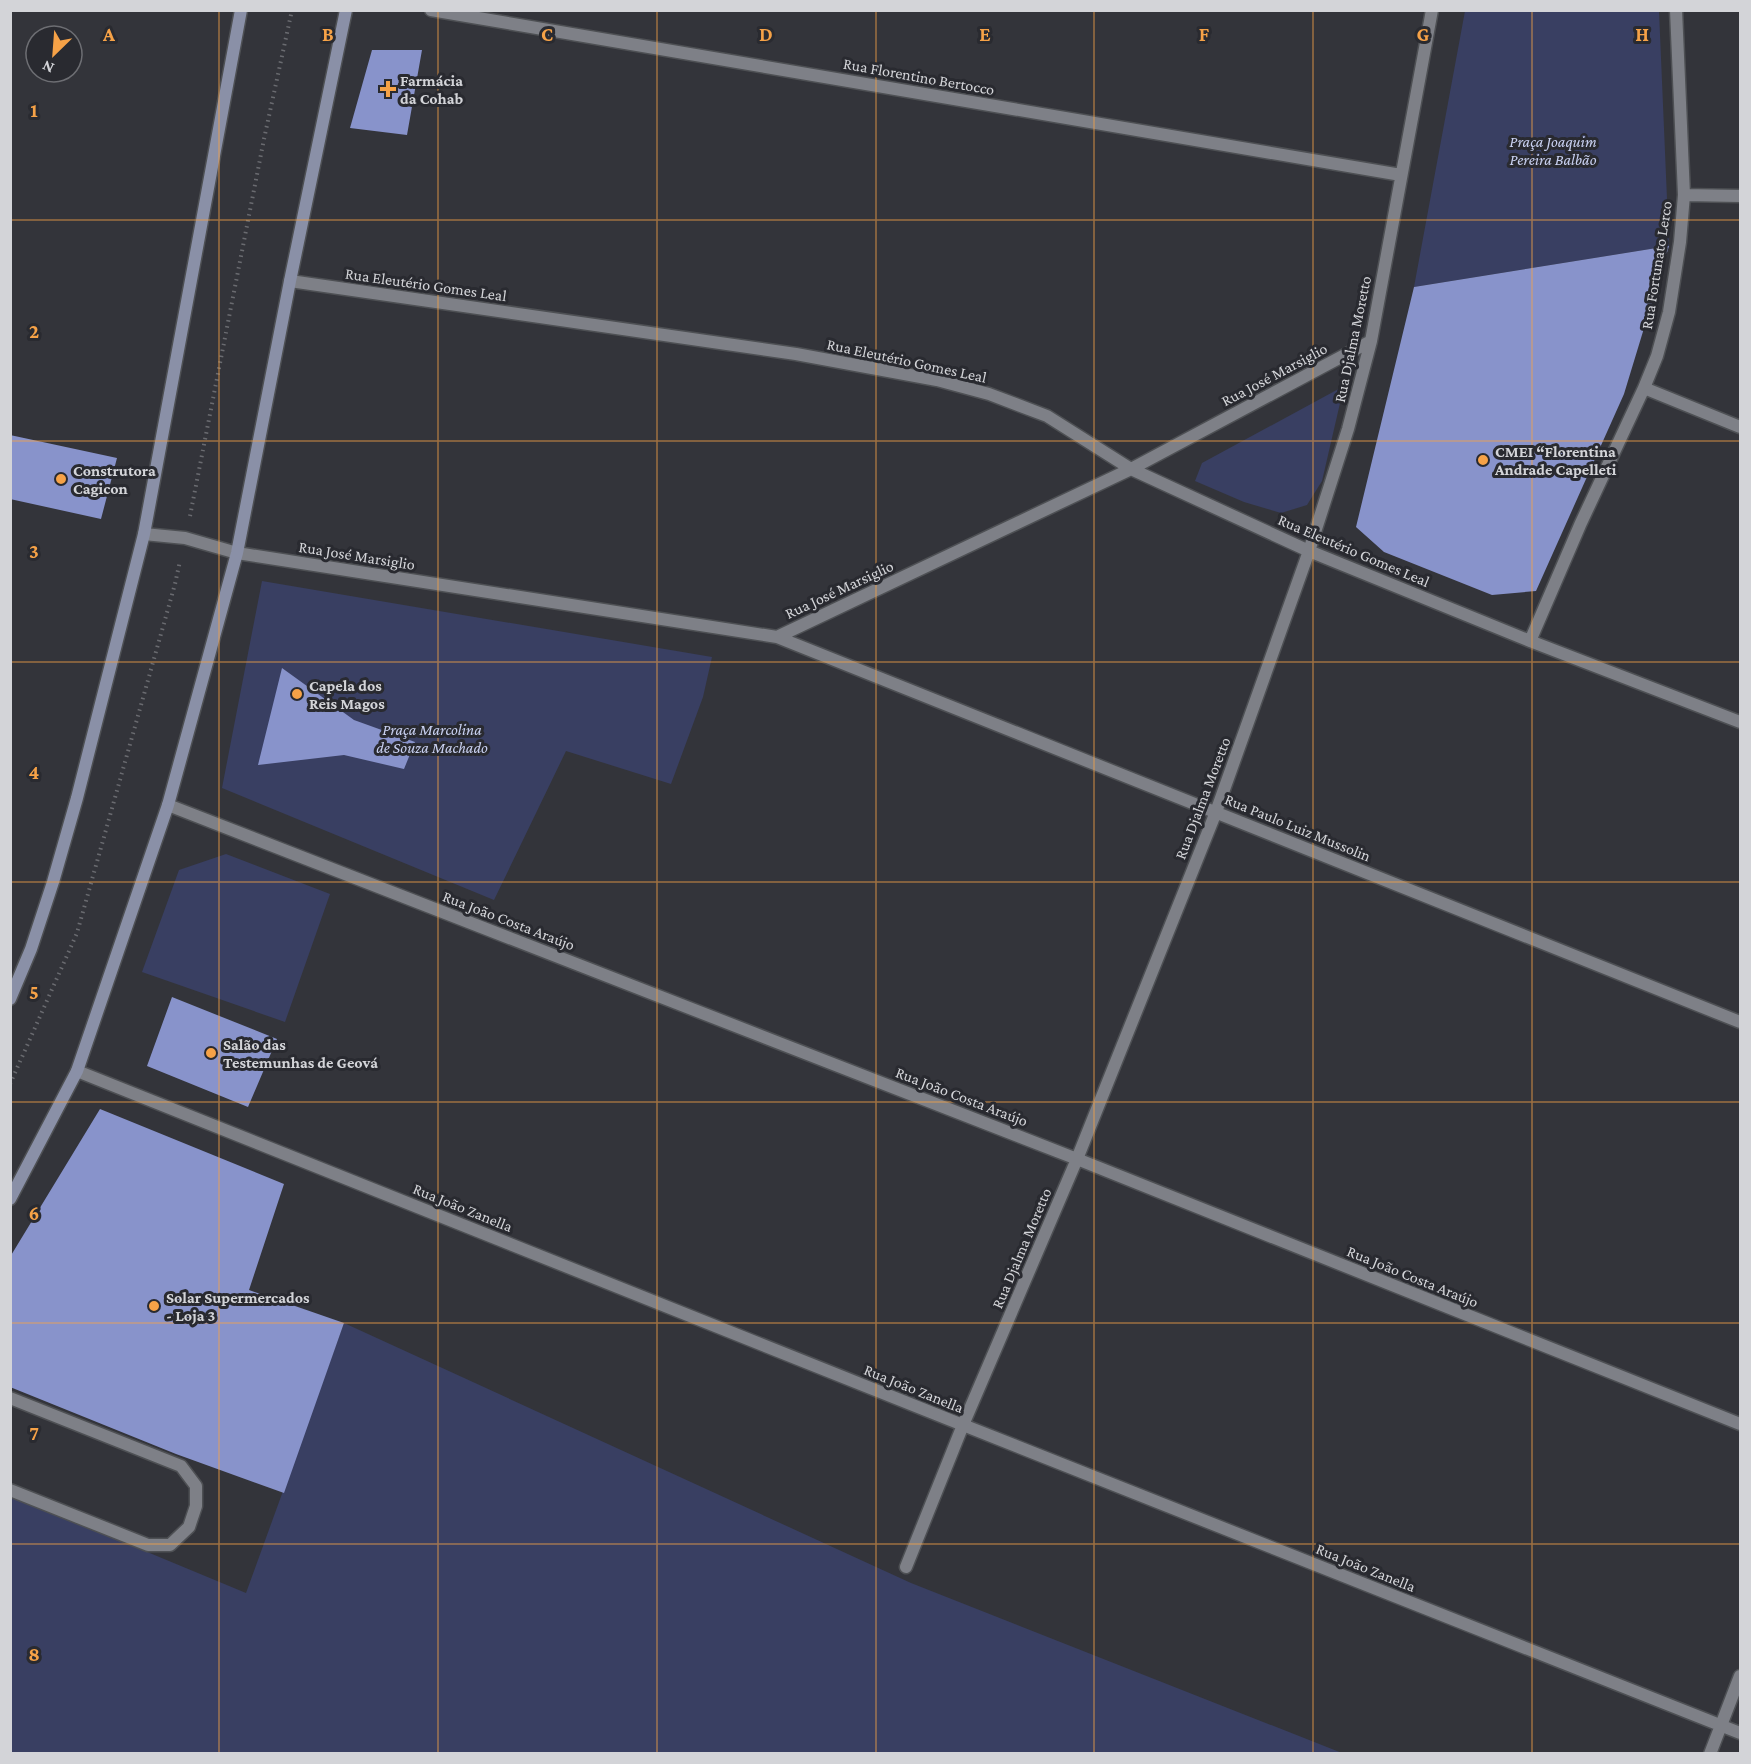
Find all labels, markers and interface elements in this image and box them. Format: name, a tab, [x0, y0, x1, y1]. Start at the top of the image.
text: A	[102, 23, 116, 45]
text: B	[322, 23, 334, 45]
text: C	[541, 23, 553, 45]
text: D	[759, 23, 773, 45]
text: E	[979, 23, 991, 45]
text: F	[1199, 23, 1210, 45]
text: G	[1417, 23, 1430, 45]
text: H	[1635, 23, 1649, 45]
north arrow	[24, 24, 84, 84]
street label: Rua Florentino Bertocco	[842, 55, 996, 98]
text: N	[39, 57, 56, 77]
place label: Farmácia da Cohab	[400, 72, 464, 107]
marker: Farmácia da Cohab	[381, 82, 395, 96]
text: 1	[30, 99, 38, 121]
park label: Praça Joaquim Pereira Balbão	[1509, 133, 1597, 168]
street label: Rua Fortunato Lerco	[1638, 200, 1675, 330]
street label: Rua Eleutério Gomes Leal	[344, 265, 508, 304]
street label: Rua Djalma Moretto	[1331, 274, 1375, 404]
text: 2	[29, 320, 39, 342]
street label: Rua Eleutério Gomes Leal	[825, 335, 988, 386]
street label: Rua José Marsiglio	[1218, 339, 1331, 410]
place label: CMEI “Florentina Andrade Capelleti	[1494, 443, 1617, 478]
marker: CMEI “Florentina Andrade Capelleti	[1476, 453, 1490, 467]
place label: Construtora Cagicon	[73, 462, 156, 497]
marker: Construtora Cagicon	[54, 472, 68, 486]
street label: Rua Eleutério Gomes Leal	[1276, 511, 1432, 590]
street label: Rua José Marsiglio	[297, 538, 416, 574]
text: 3	[29, 540, 39, 562]
street label: Rua José Marsiglio	[782, 557, 896, 623]
place label: Capela dos Reis Magos	[309, 677, 385, 712]
marker: Capela dos Reis Magos	[290, 687, 304, 701]
park label: Praça Marcolina de Souza Machado	[376, 721, 488, 756]
street label: Rua Djalma Moretto	[1171, 735, 1234, 862]
text: 4	[29, 761, 40, 783]
street label: Rua Paulo Luiz Mussolin	[1222, 790, 1374, 865]
street label: Rua João Costa Araújo	[440, 887, 577, 954]
text: 5	[29, 981, 39, 1003]
place label: Salão das Testemunhas de Geová	[223, 1036, 378, 1071]
marker: Salão das Testemunhas de Geová	[204, 1046, 218, 1060]
street label: Rua João Costa Araújo	[893, 1063, 1030, 1130]
street label: Rua João Zanella	[410, 1180, 516, 1236]
street label: Rua Djalma Moretto	[988, 1185, 1055, 1311]
text: 6	[29, 1202, 39, 1224]
street label: Rua João Costa Araújo	[1344, 1242, 1481, 1312]
place label: Solar Supermercados - Loja 3	[166, 1289, 310, 1325]
marker: Solar Supermercados - Loja 3	[147, 1299, 161, 1313]
street label: Rua João Zanella	[861, 1361, 967, 1417]
text: 7	[29, 1422, 39, 1444]
street label: Rua João Zanella	[1313, 1540, 1419, 1596]
text: 8	[28, 1643, 40, 1665]

